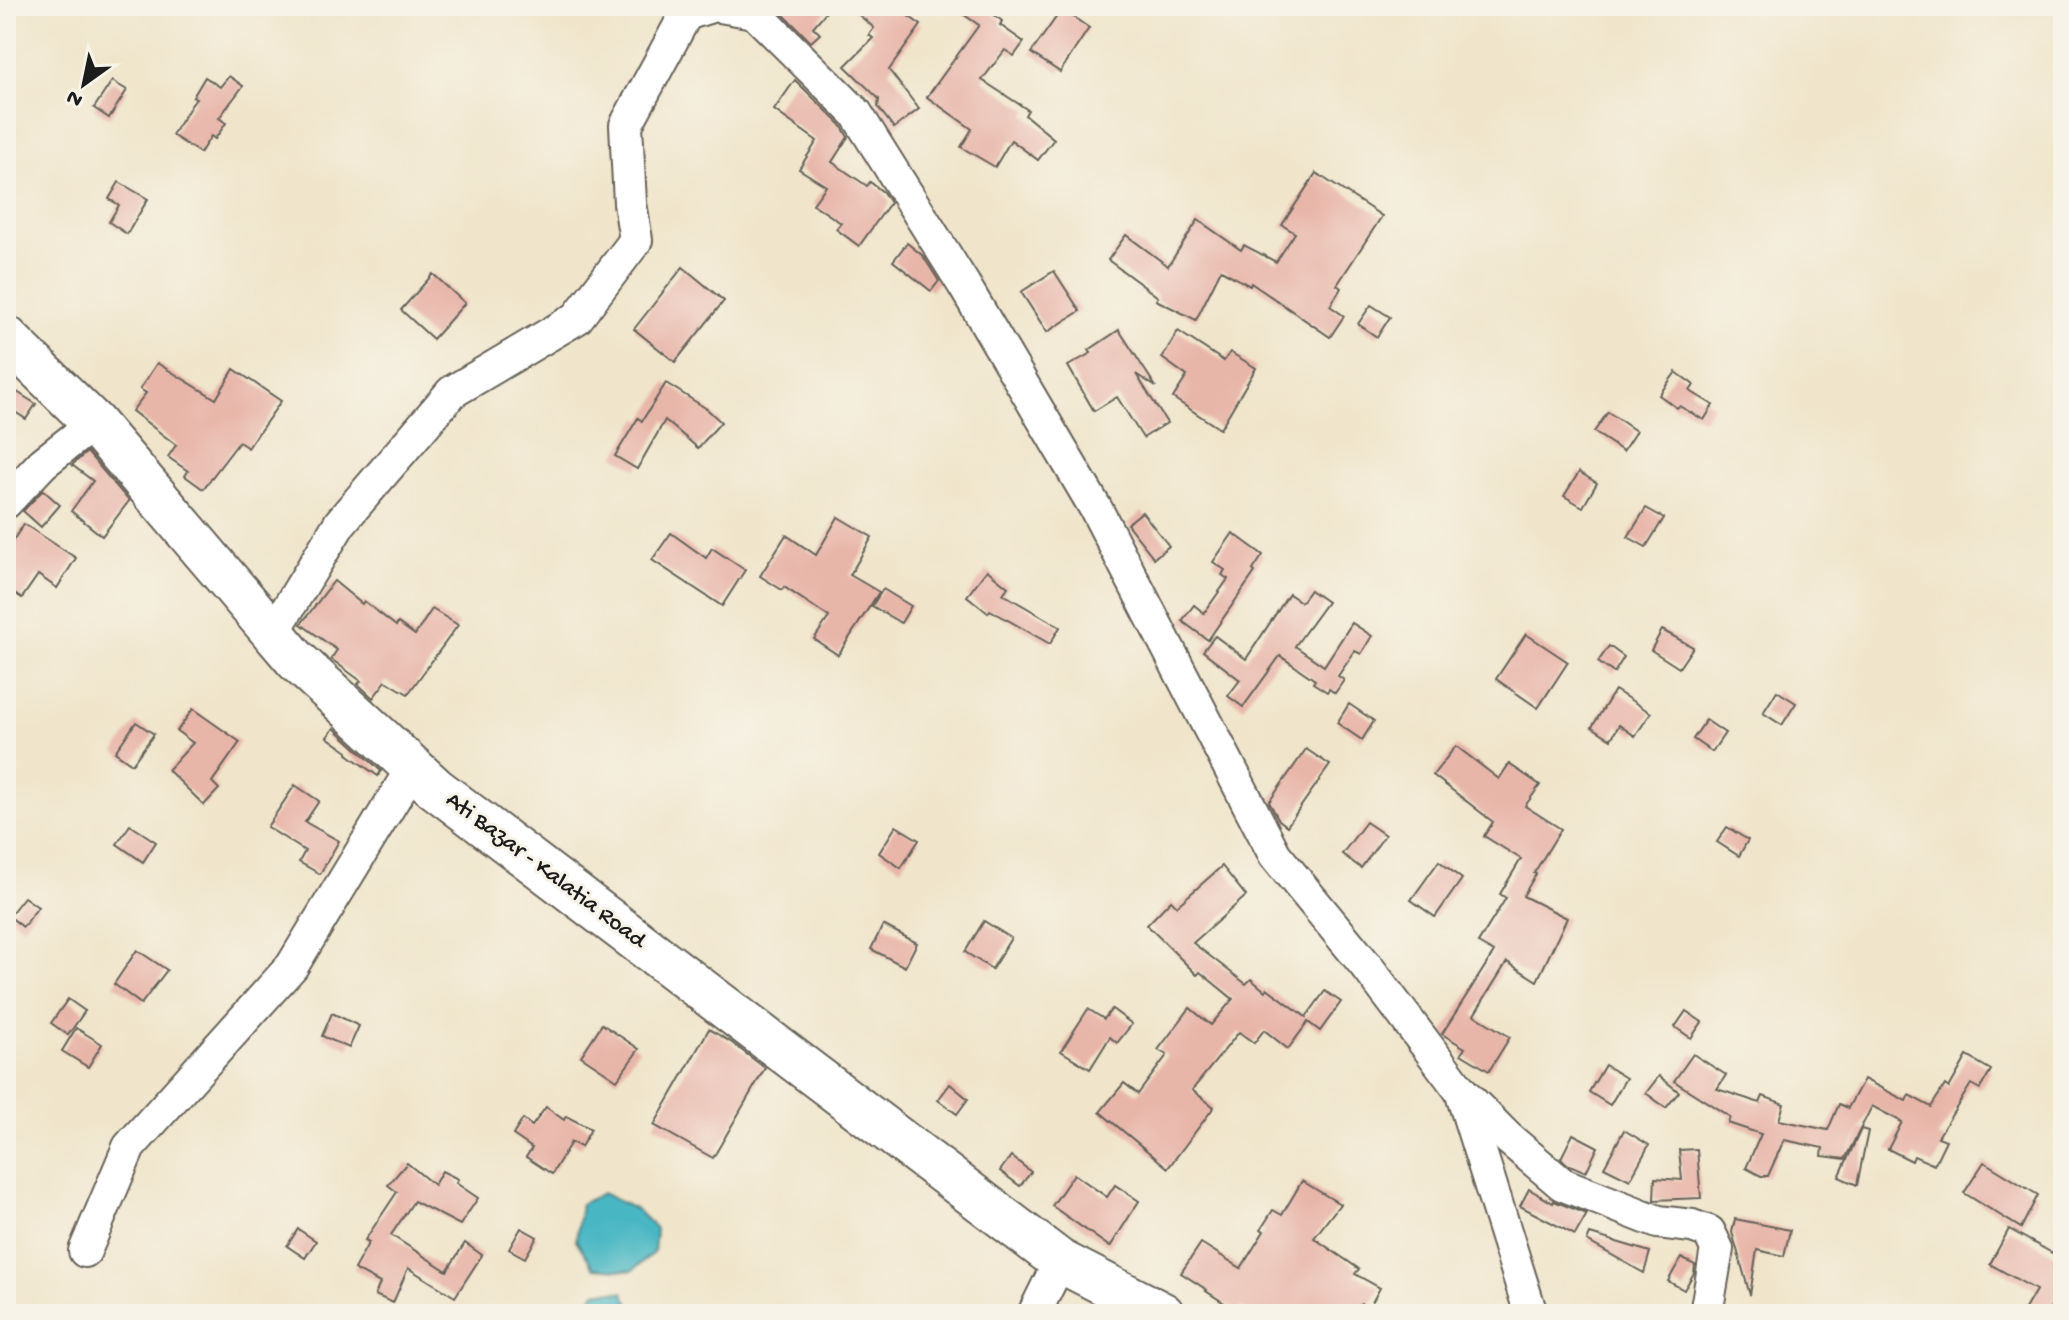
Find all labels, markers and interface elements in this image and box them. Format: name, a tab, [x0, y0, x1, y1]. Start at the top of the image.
north arrow	[44, 44, 124, 124]
text: N	[62, 83, 88, 112]
street label: Ati Bazar - Kalatia Road	[439, 786, 652, 957]

